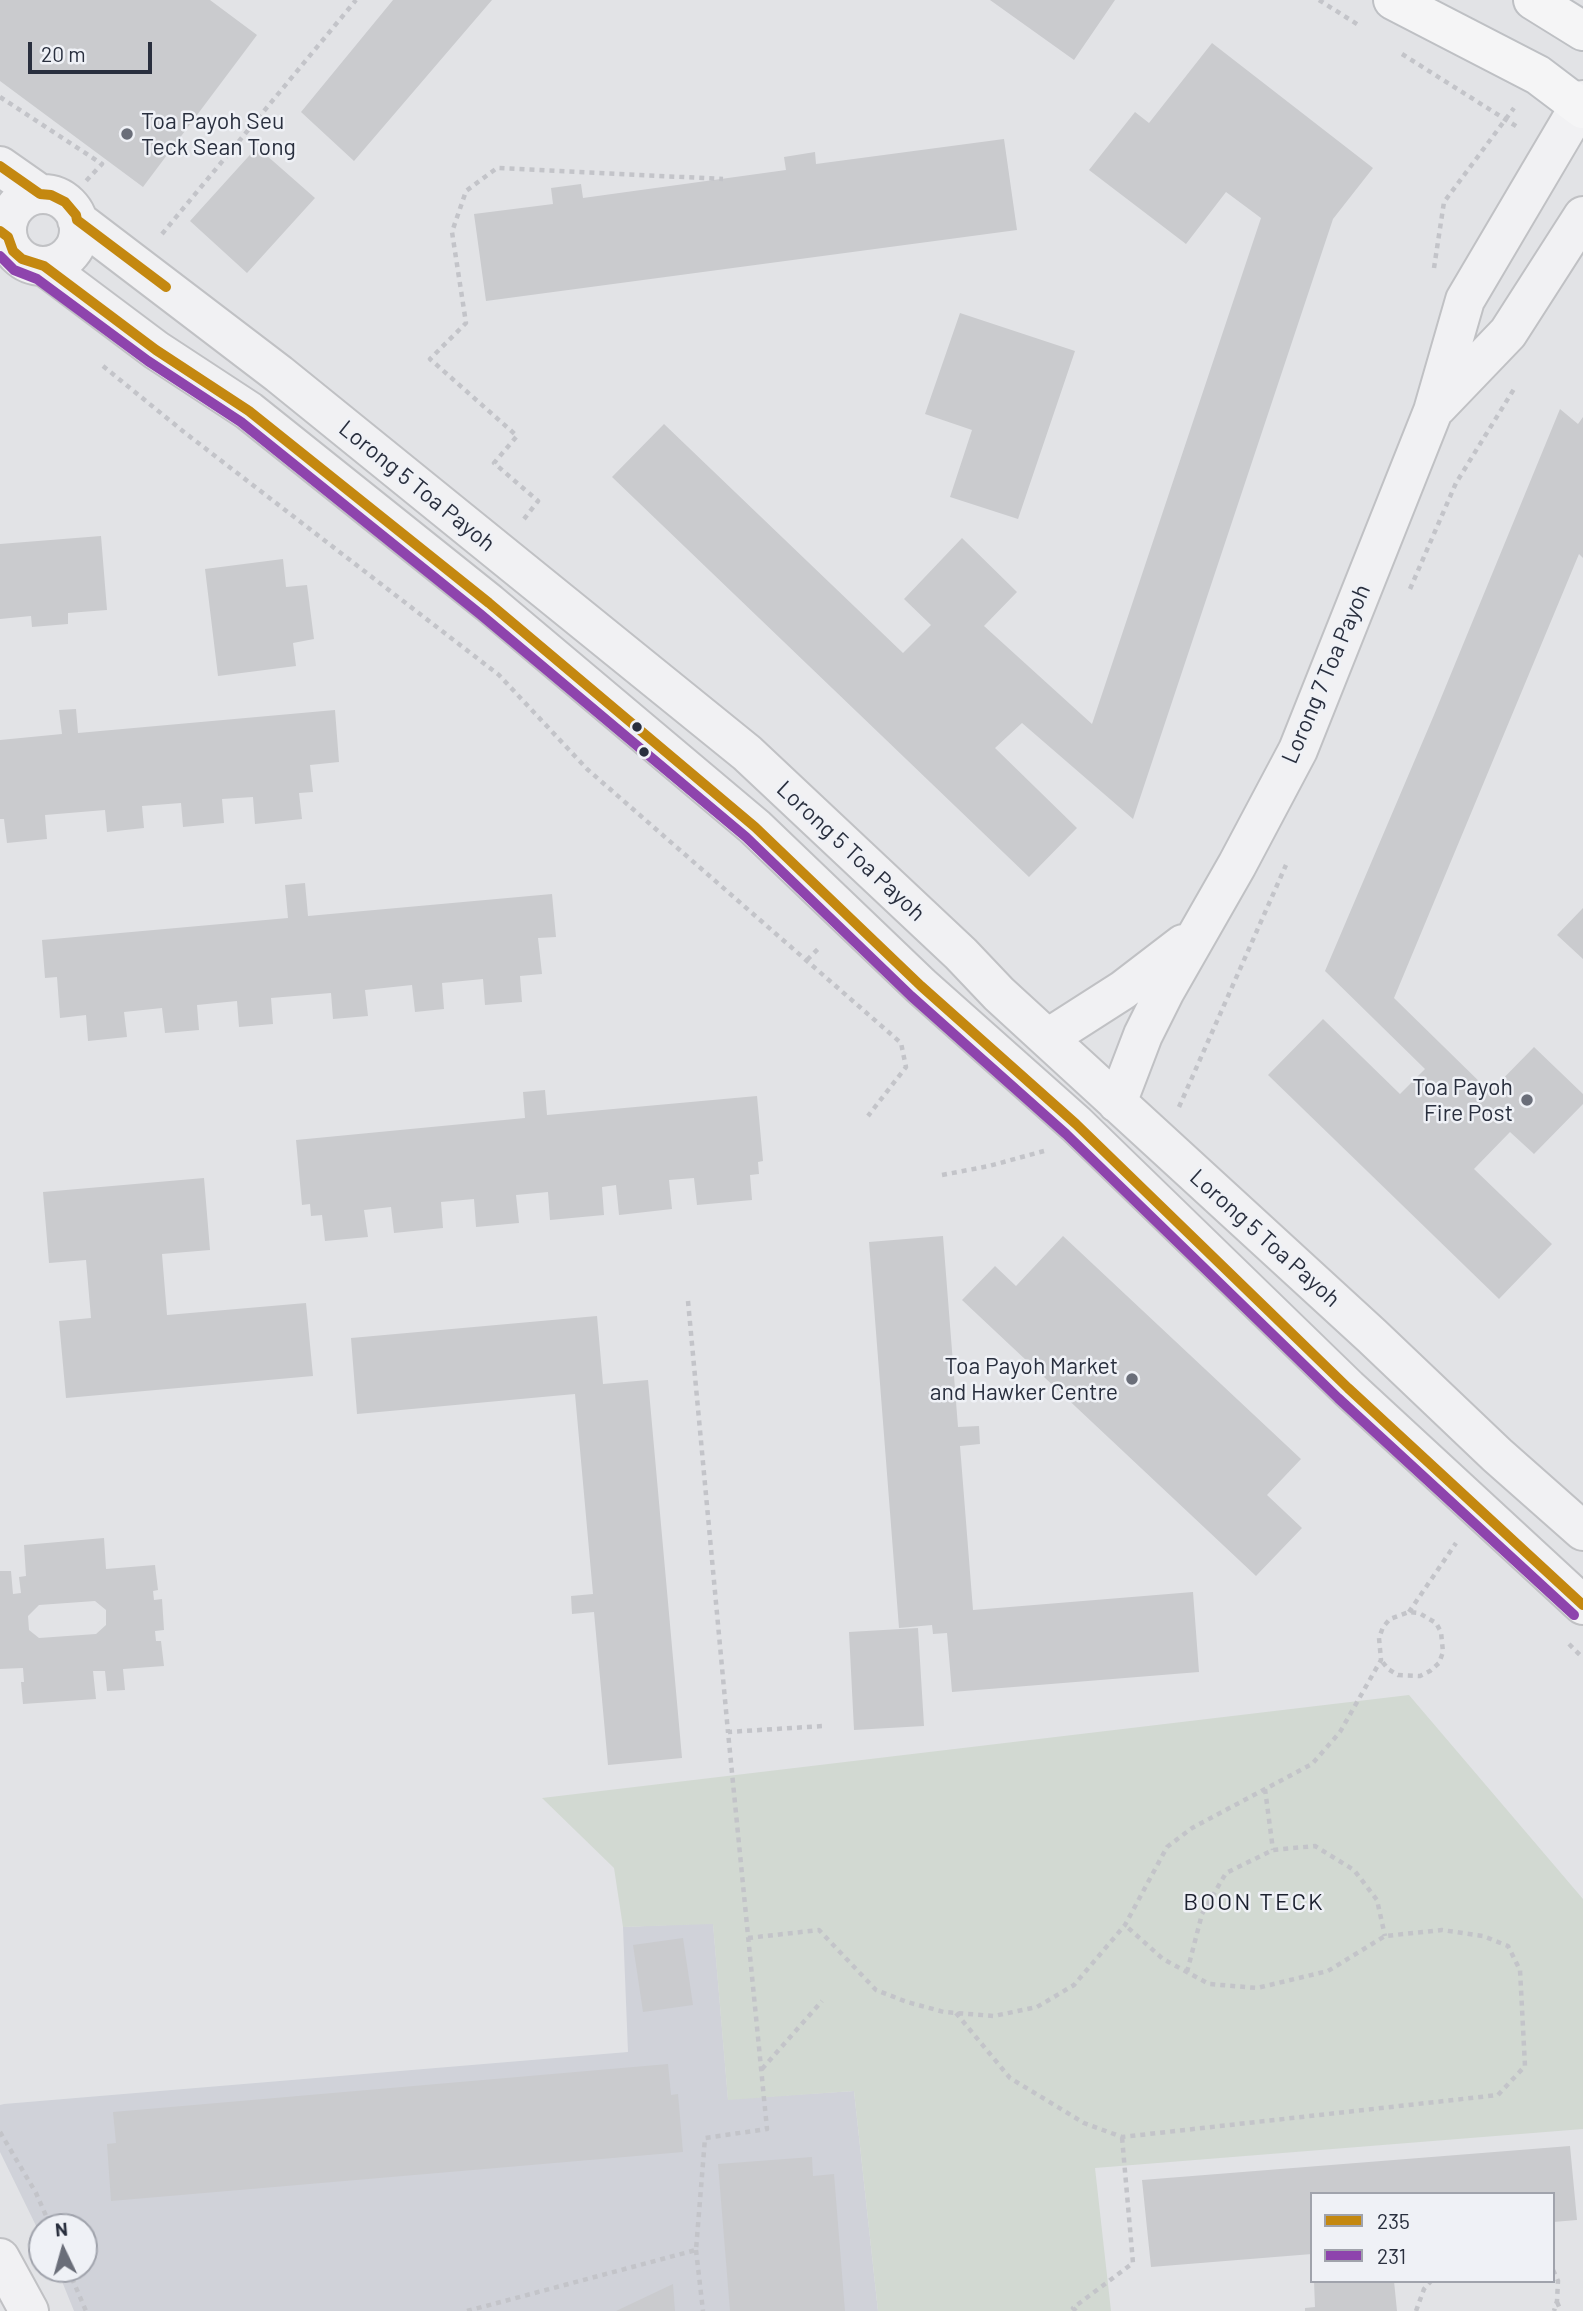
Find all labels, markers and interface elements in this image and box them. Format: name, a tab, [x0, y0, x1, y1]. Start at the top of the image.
scale bar	[32, 28, 156, 72]
text: 20 m	[41, 41, 86, 66]
place label: Toa Payoh Seu Teck Sean Tong	[141, 107, 296, 161]
marker: Toa Payoh Seu Teck Sean Tong	[119, 126, 135, 142]
street label: Lorong 5 Toa Payoh	[333, 415, 501, 557]
street label: Lorong 7 Toa Payoh	[1276, 580, 1376, 768]
unlabelled marker	[630, 720, 644, 734]
unlabelled marker	[637, 745, 651, 759]
street label: Lorong 5 Toa Payoh	[771, 775, 931, 927]
place label: Toa Payoh Fire Post	[1412, 1073, 1513, 1127]
marker: Toa Payoh Fire Post	[1519, 1092, 1535, 1108]
street label: Lorong 5 Toa Payoh	[1184, 1163, 1346, 1313]
place label: Toa Payoh Market and Hawker Centre	[930, 1352, 1118, 1406]
marker: Toa Payoh Market and Hawker Centre	[1124, 1371, 1140, 1387]
district label: BOON TECK	[1184, 1888, 1324, 1916]
legend	[1310, 2192, 1555, 2283]
text: 235	[1377, 2208, 1410, 2233]
north arrow	[28, 2213, 98, 2283]
text: N	[54, 2217, 69, 2241]
text: 231	[1377, 2243, 1406, 2268]

